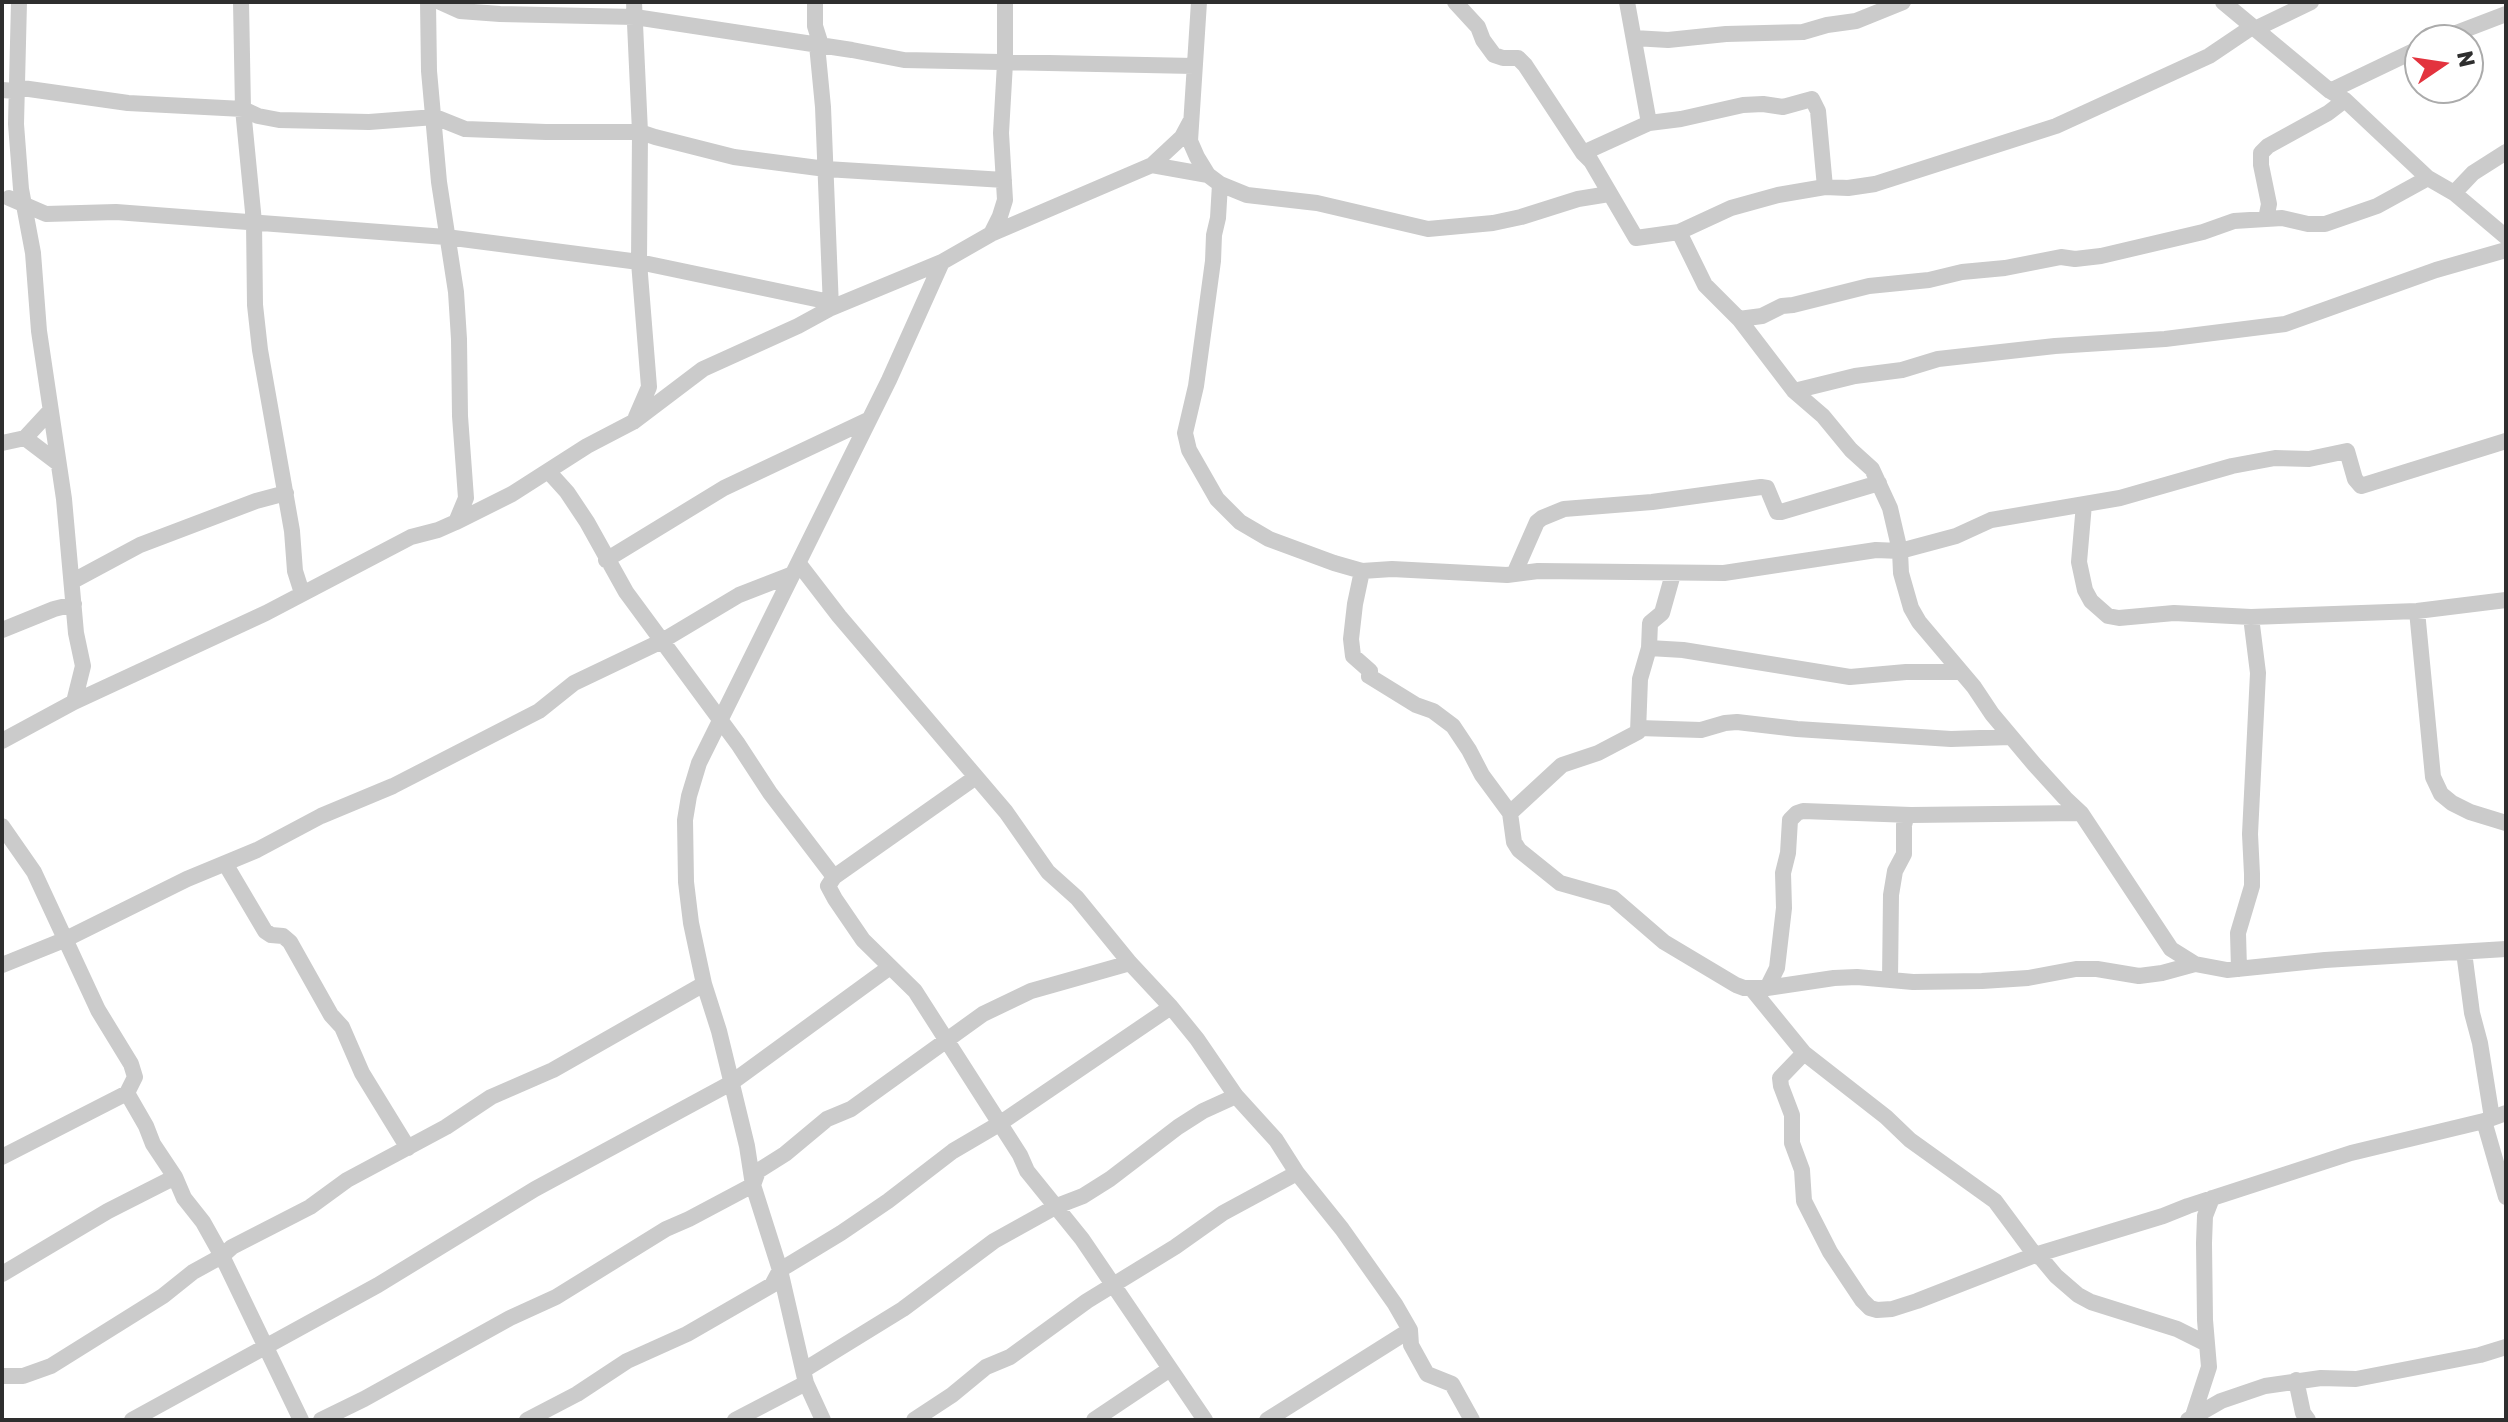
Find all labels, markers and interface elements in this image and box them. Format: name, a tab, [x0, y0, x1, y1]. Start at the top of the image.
north arrow	[2404, 24, 2484, 104]
text: N	[2451, 48, 2481, 70]

